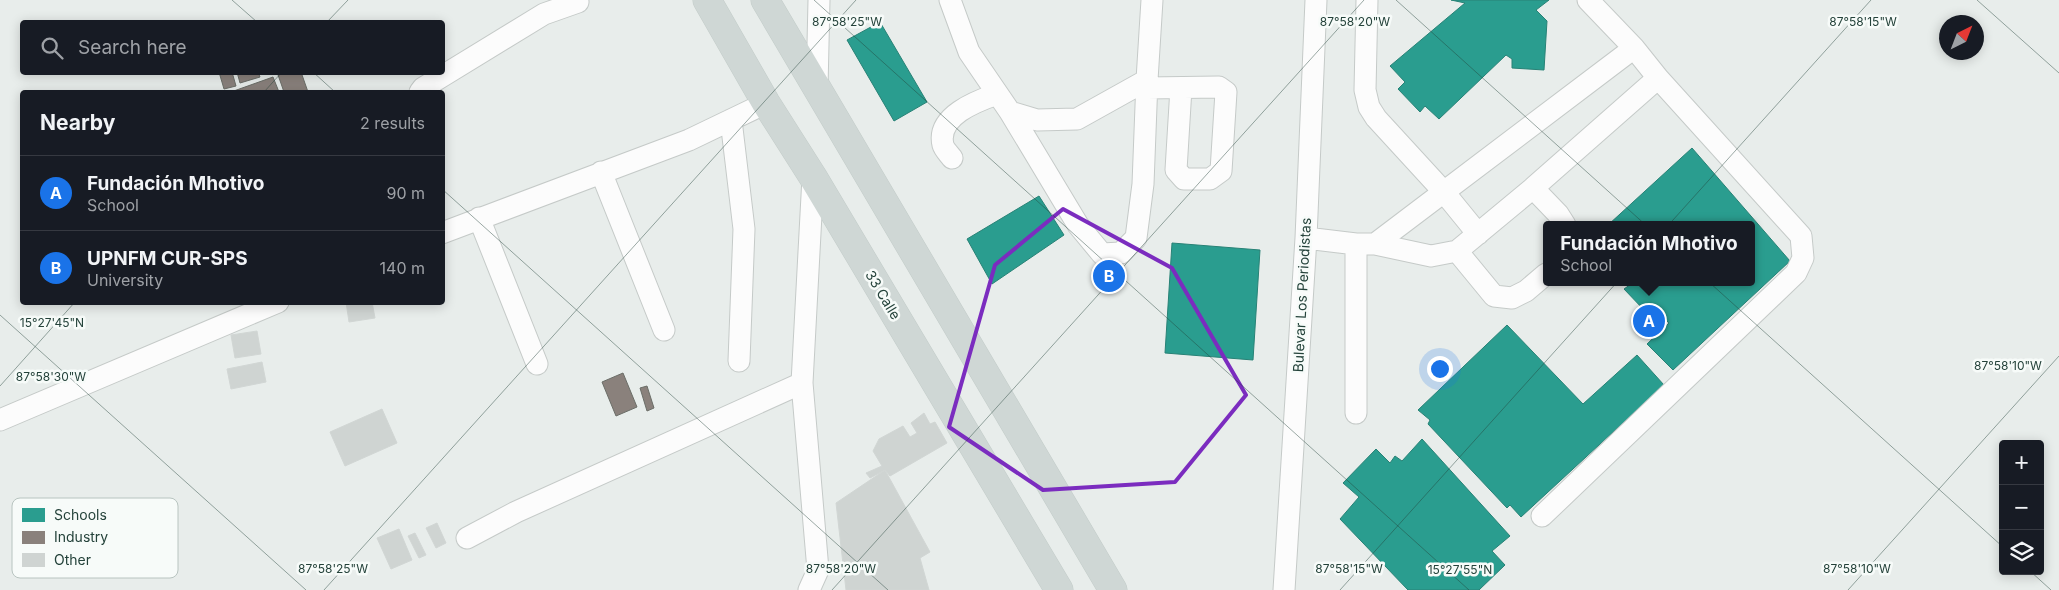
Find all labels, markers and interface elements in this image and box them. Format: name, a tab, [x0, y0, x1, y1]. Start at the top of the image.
text: 87°58'25"W	[812, 14, 882, 29]
text: 87°58'20"W	[1320, 14, 1390, 29]
text: 87°58'15"W	[1829, 14, 1897, 29]
north arrow	[1939, 15, 1984, 60]
search box	[20, 20, 445, 75]
icon: search	[38, 34, 66, 62]
text: Search here	[78, 36, 187, 59]
text: Nearby	[40, 110, 115, 135]
text: 2 results	[360, 113, 425, 133]
text: Fundación Mhotivo	[87, 172, 264, 195]
text: A	[50, 183, 62, 203]
text: 90 m	[386, 183, 425, 203]
text: School	[87, 195, 139, 215]
street label: Bulevar Los Periodistas	[1289, 217, 1314, 373]
popup	[1543, 221, 1755, 286]
text: Fundación Mhotivo	[1560, 232, 1738, 255]
text: UPNFM CUR-SPS	[87, 247, 248, 270]
text: School	[1560, 255, 1612, 275]
pin: B	[1093, 257, 1125, 295]
text: B	[51, 258, 61, 278]
text: 140 m	[380, 258, 425, 278]
street label: 33 Calle	[862, 267, 905, 322]
text: University	[87, 270, 163, 290]
pin: A	[1633, 302, 1665, 340]
text: 15°27'45"N	[20, 315, 84, 330]
your location	[1427, 356, 1453, 382]
text: 87°58'10"W	[1974, 358, 2042, 373]
text: 87°58'30"W	[16, 369, 86, 384]
map controls	[1999, 440, 2044, 575]
button: +	[1999, 440, 2044, 485]
button: −	[1999, 485, 2044, 530]
legend	[12, 498, 178, 578]
text: Schools	[54, 506, 107, 523]
text: Industry	[54, 528, 108, 545]
button: layers	[1999, 530, 2044, 575]
text: Other	[54, 551, 91, 568]
text: 87°58'25"W	[298, 561, 368, 576]
text: 87°58'20"W	[806, 561, 876, 576]
text: 87°58'15"W	[1315, 561, 1383, 576]
text: 87°58'10"W	[1823, 561, 1891, 576]
text: 15°27'55"N	[1428, 562, 1492, 577]

